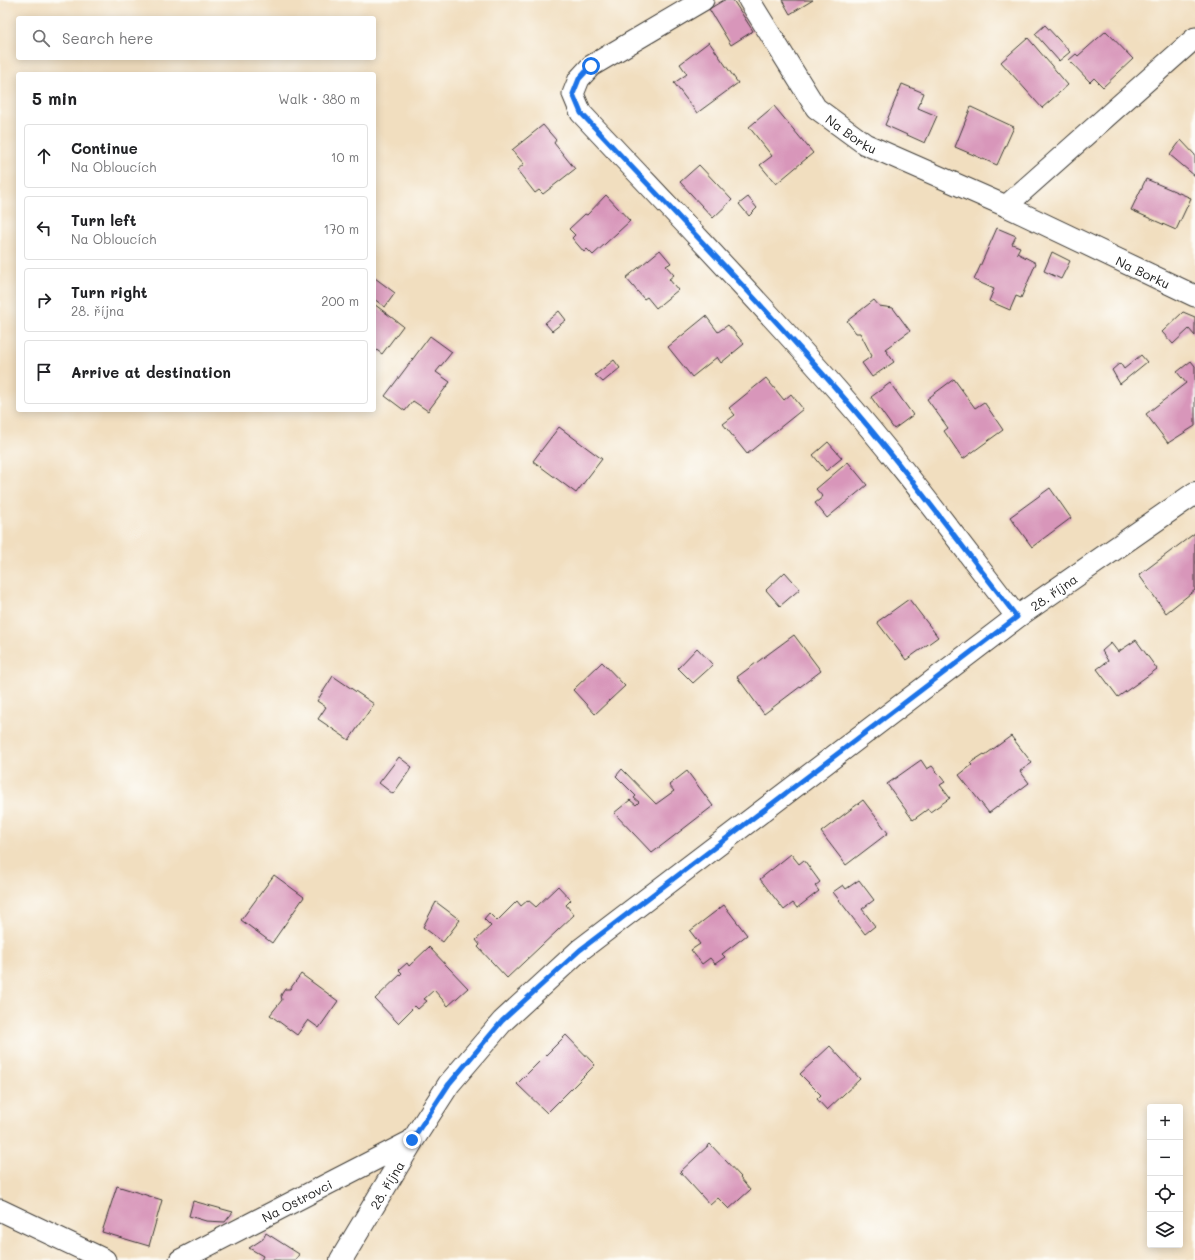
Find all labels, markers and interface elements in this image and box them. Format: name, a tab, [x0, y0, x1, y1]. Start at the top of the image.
search box	[16, 16, 376, 60]
icon: search	[30, 27, 52, 49]
text: Search here	[62, 28, 153, 48]
route start	[582, 57, 600, 75]
text: 5 min	[32, 87, 77, 109]
text: Walk · 380 m	[278, 90, 360, 107]
street label: Na Borku	[823, 110, 880, 157]
text: Continue	[71, 138, 138, 158]
icon: ahead	[33, 145, 55, 167]
text: 10 m	[331, 148, 359, 165]
text: Na Obloucích	[71, 158, 156, 175]
text: Turn left	[71, 210, 136, 230]
icon: left	[33, 217, 55, 239]
text: 170 m	[323, 220, 359, 237]
text: Na Obloucích	[71, 230, 156, 247]
street label: Na Borku	[1113, 251, 1173, 292]
text: Turn right	[71, 282, 148, 302]
icon: right	[33, 289, 55, 311]
text: 200 m	[321, 292, 359, 309]
text: 28. října	[71, 302, 124, 319]
icon: arrive	[33, 361, 55, 383]
text: Arrive at destination	[71, 362, 231, 382]
street label: 28. října	[1027, 569, 1080, 614]
map controls	[1147, 1104, 1183, 1248]
button: +	[1147, 1104, 1183, 1140]
route end	[403, 1131, 421, 1149]
button: −	[1147, 1140, 1183, 1176]
street label: 28. října	[365, 1157, 407, 1212]
street label: Na Ostrovci	[258, 1175, 335, 1225]
button: locate	[1147, 1176, 1183, 1212]
button: layers	[1147, 1212, 1183, 1248]

